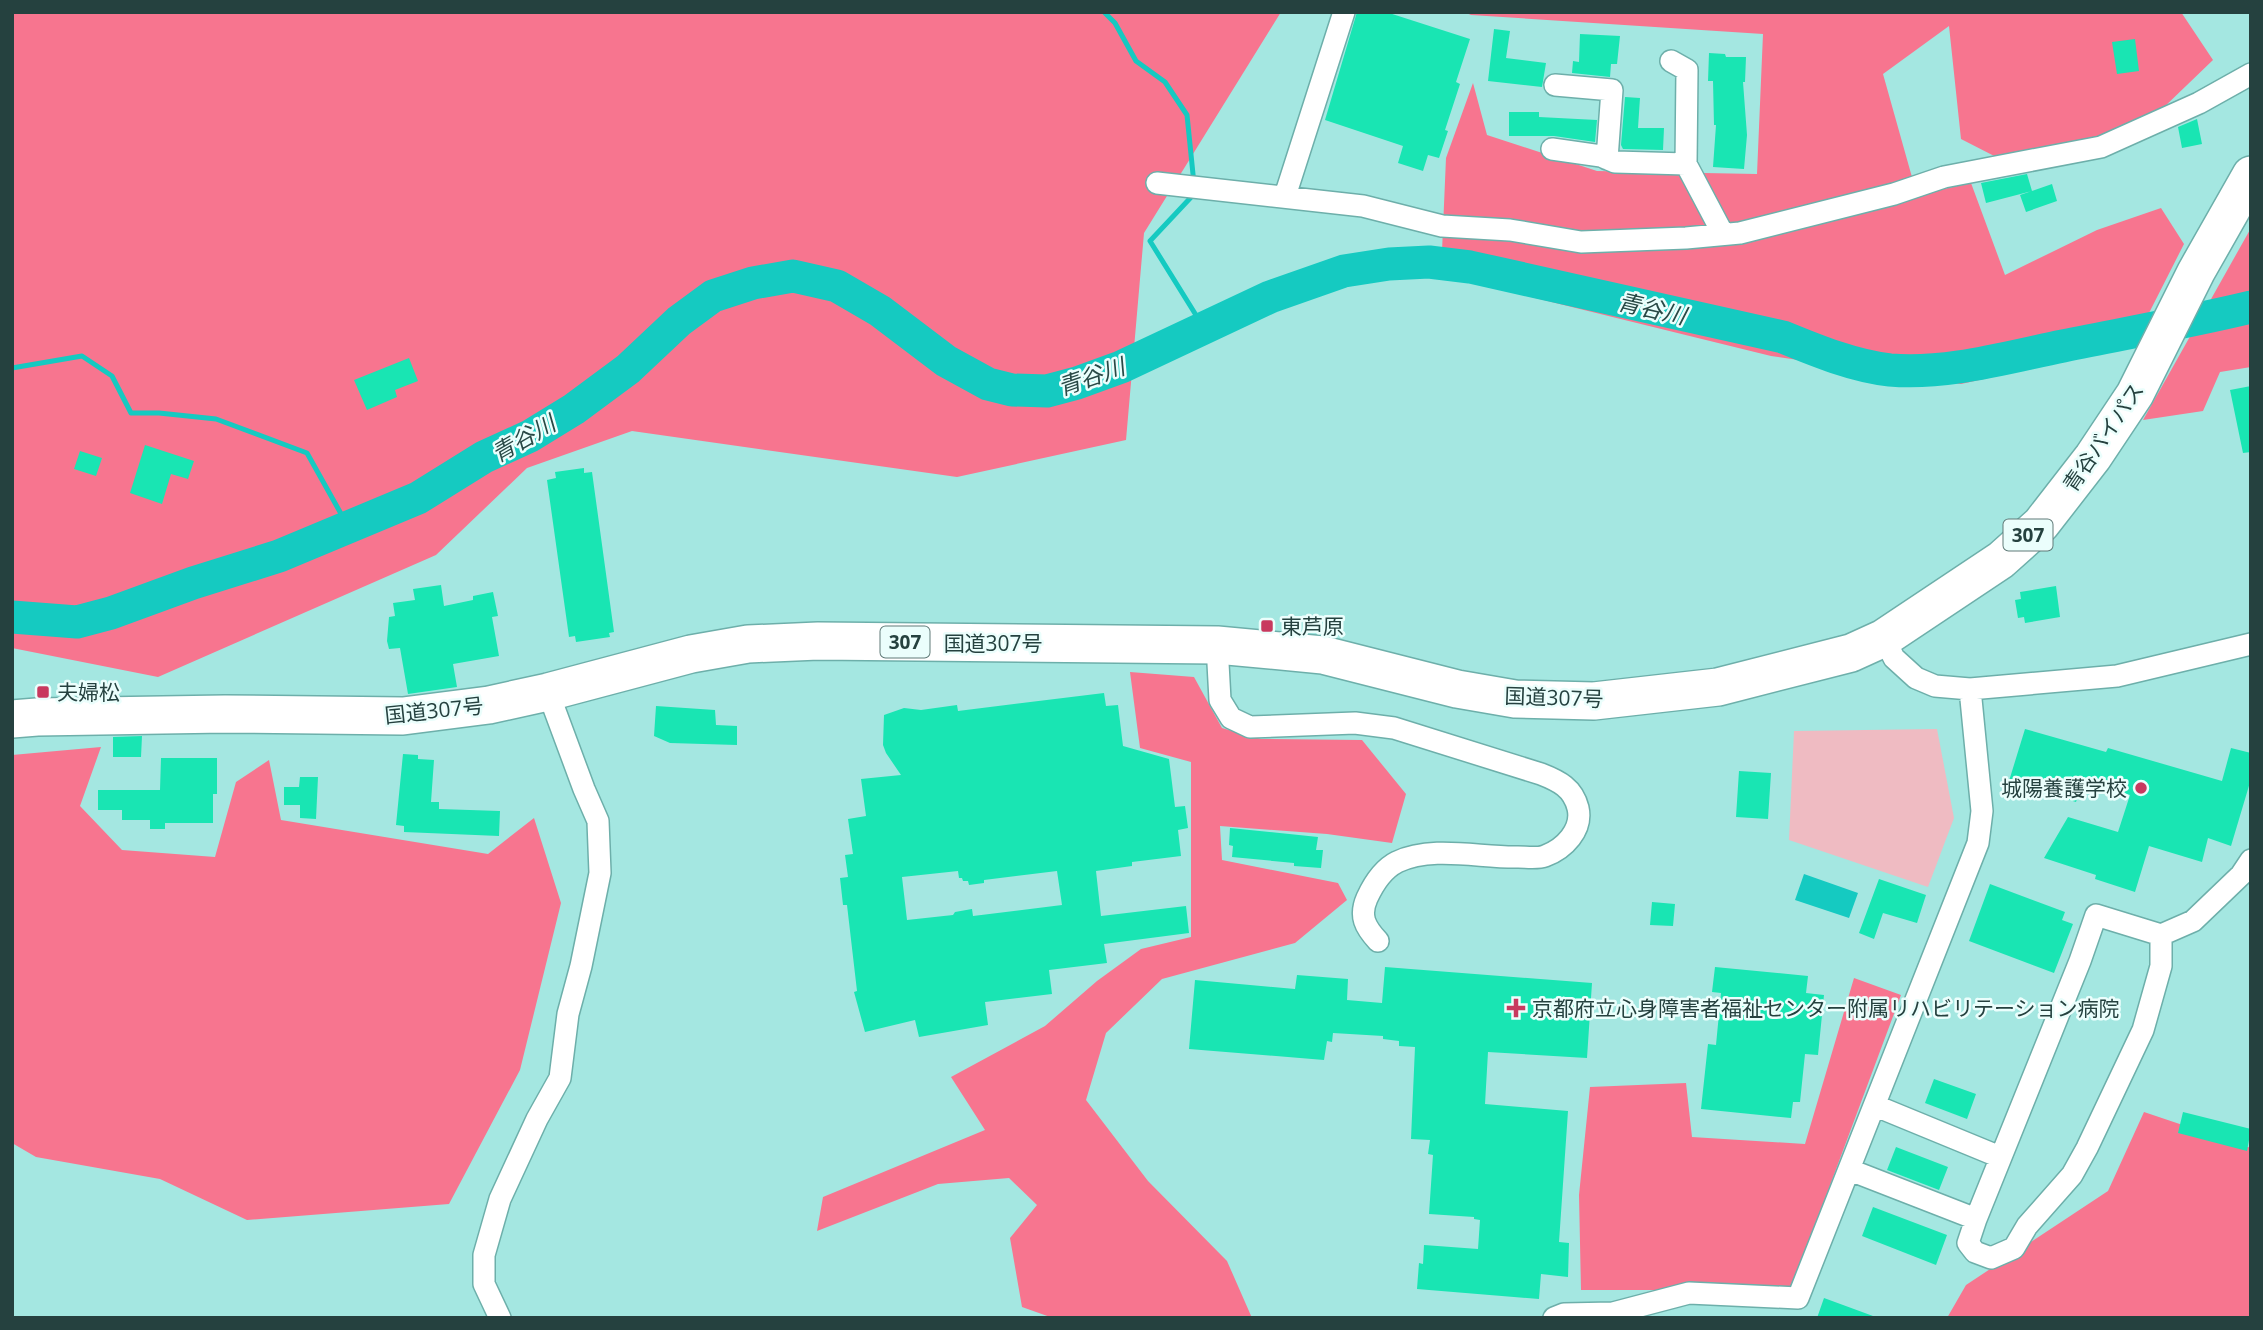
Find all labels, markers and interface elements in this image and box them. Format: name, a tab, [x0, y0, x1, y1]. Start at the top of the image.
water label: 青谷川	[1615, 285, 1692, 332]
water label: 青谷川	[1053, 349, 1132, 402]
street label: 青谷バイパス	[2056, 377, 2150, 497]
water label: 青谷川	[485, 405, 563, 469]
road number: 307	[2004, 520, 2052, 550]
place label: 東芦原	[1281, 612, 1344, 640]
marker: 東芦原	[1259, 618, 1275, 634]
road number: 307	[880, 626, 930, 657]
street label: 国道307号	[943, 629, 1043, 657]
place label: 夫婦松	[57, 678, 120, 706]
street label: 国道307号	[1504, 681, 1604, 713]
marker: 夫婦松	[35, 684, 51, 700]
street label: 国道307号	[383, 691, 485, 729]
place label: 城陽養護学校	[2001, 774, 2127, 802]
marker: 城陽養護学校	[2133, 780, 2149, 796]
place label: 京都府立心身障害者福祉センター附属リハビリテーション病院	[1532, 994, 2120, 1022]
marker: 京都府立心身障害者福祉センター附属リハビリテーション病院	[1506, 998, 1526, 1018]

